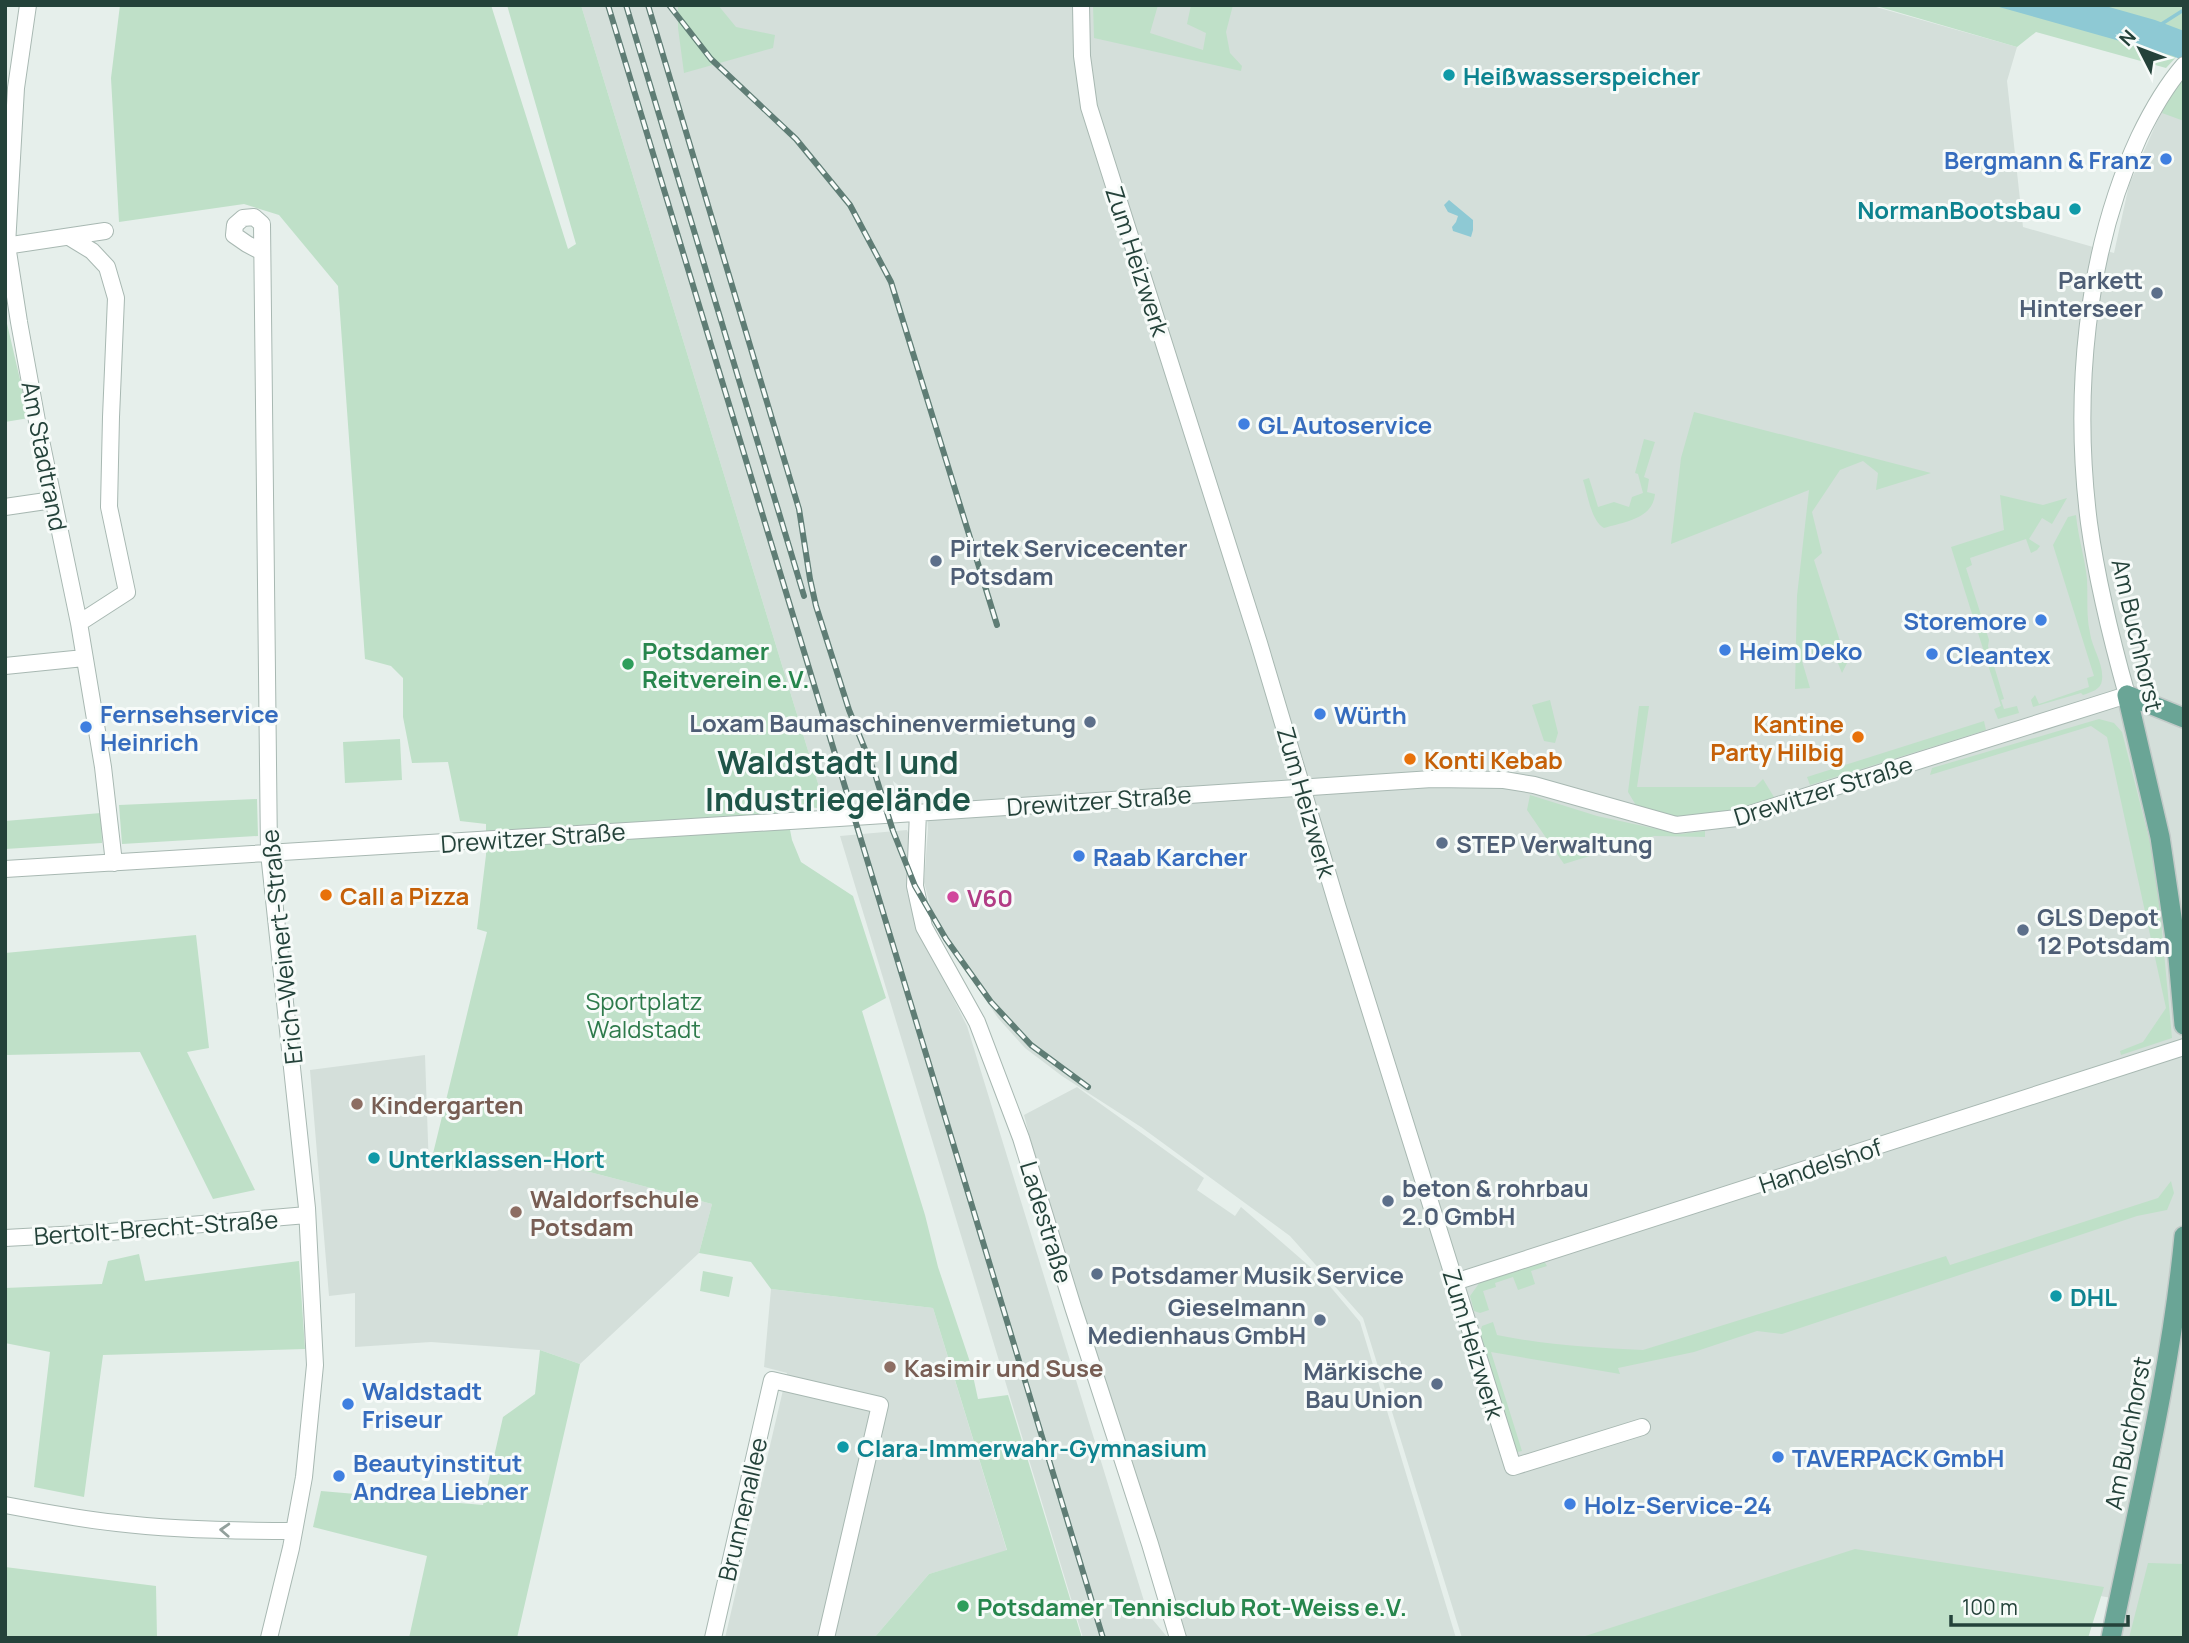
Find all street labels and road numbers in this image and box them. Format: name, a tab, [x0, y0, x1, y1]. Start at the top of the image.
street label: Zum Heizwerk	[1098, 182, 1178, 341]
street label: Am Stadtrand	[14, 378, 76, 534]
street label: Am Buchhorst	[2104, 555, 2172, 715]
street label: Zum Heizwerk	[1270, 723, 1345, 882]
street label: Drewitzer Straße	[1730, 747, 1916, 833]
street label: Drewitzer Straße	[1005, 777, 1193, 823]
street label: Drewitzer Straße	[439, 814, 627, 860]
street label: Erich-Weinert-Straße	[252, 828, 310, 1066]
street label: Handelshof	[1754, 1129, 1886, 1200]
street label: Ladestraße	[1013, 1157, 1081, 1287]
street label: Bertolt-Brecht-Straße	[33, 1202, 279, 1252]
street label: Zum Heizwerk	[1435, 1265, 1513, 1424]
street label: Am Buchhorst	[2096, 1353, 2158, 1513]
street label: Brunnenallee	[709, 1434, 775, 1584]

